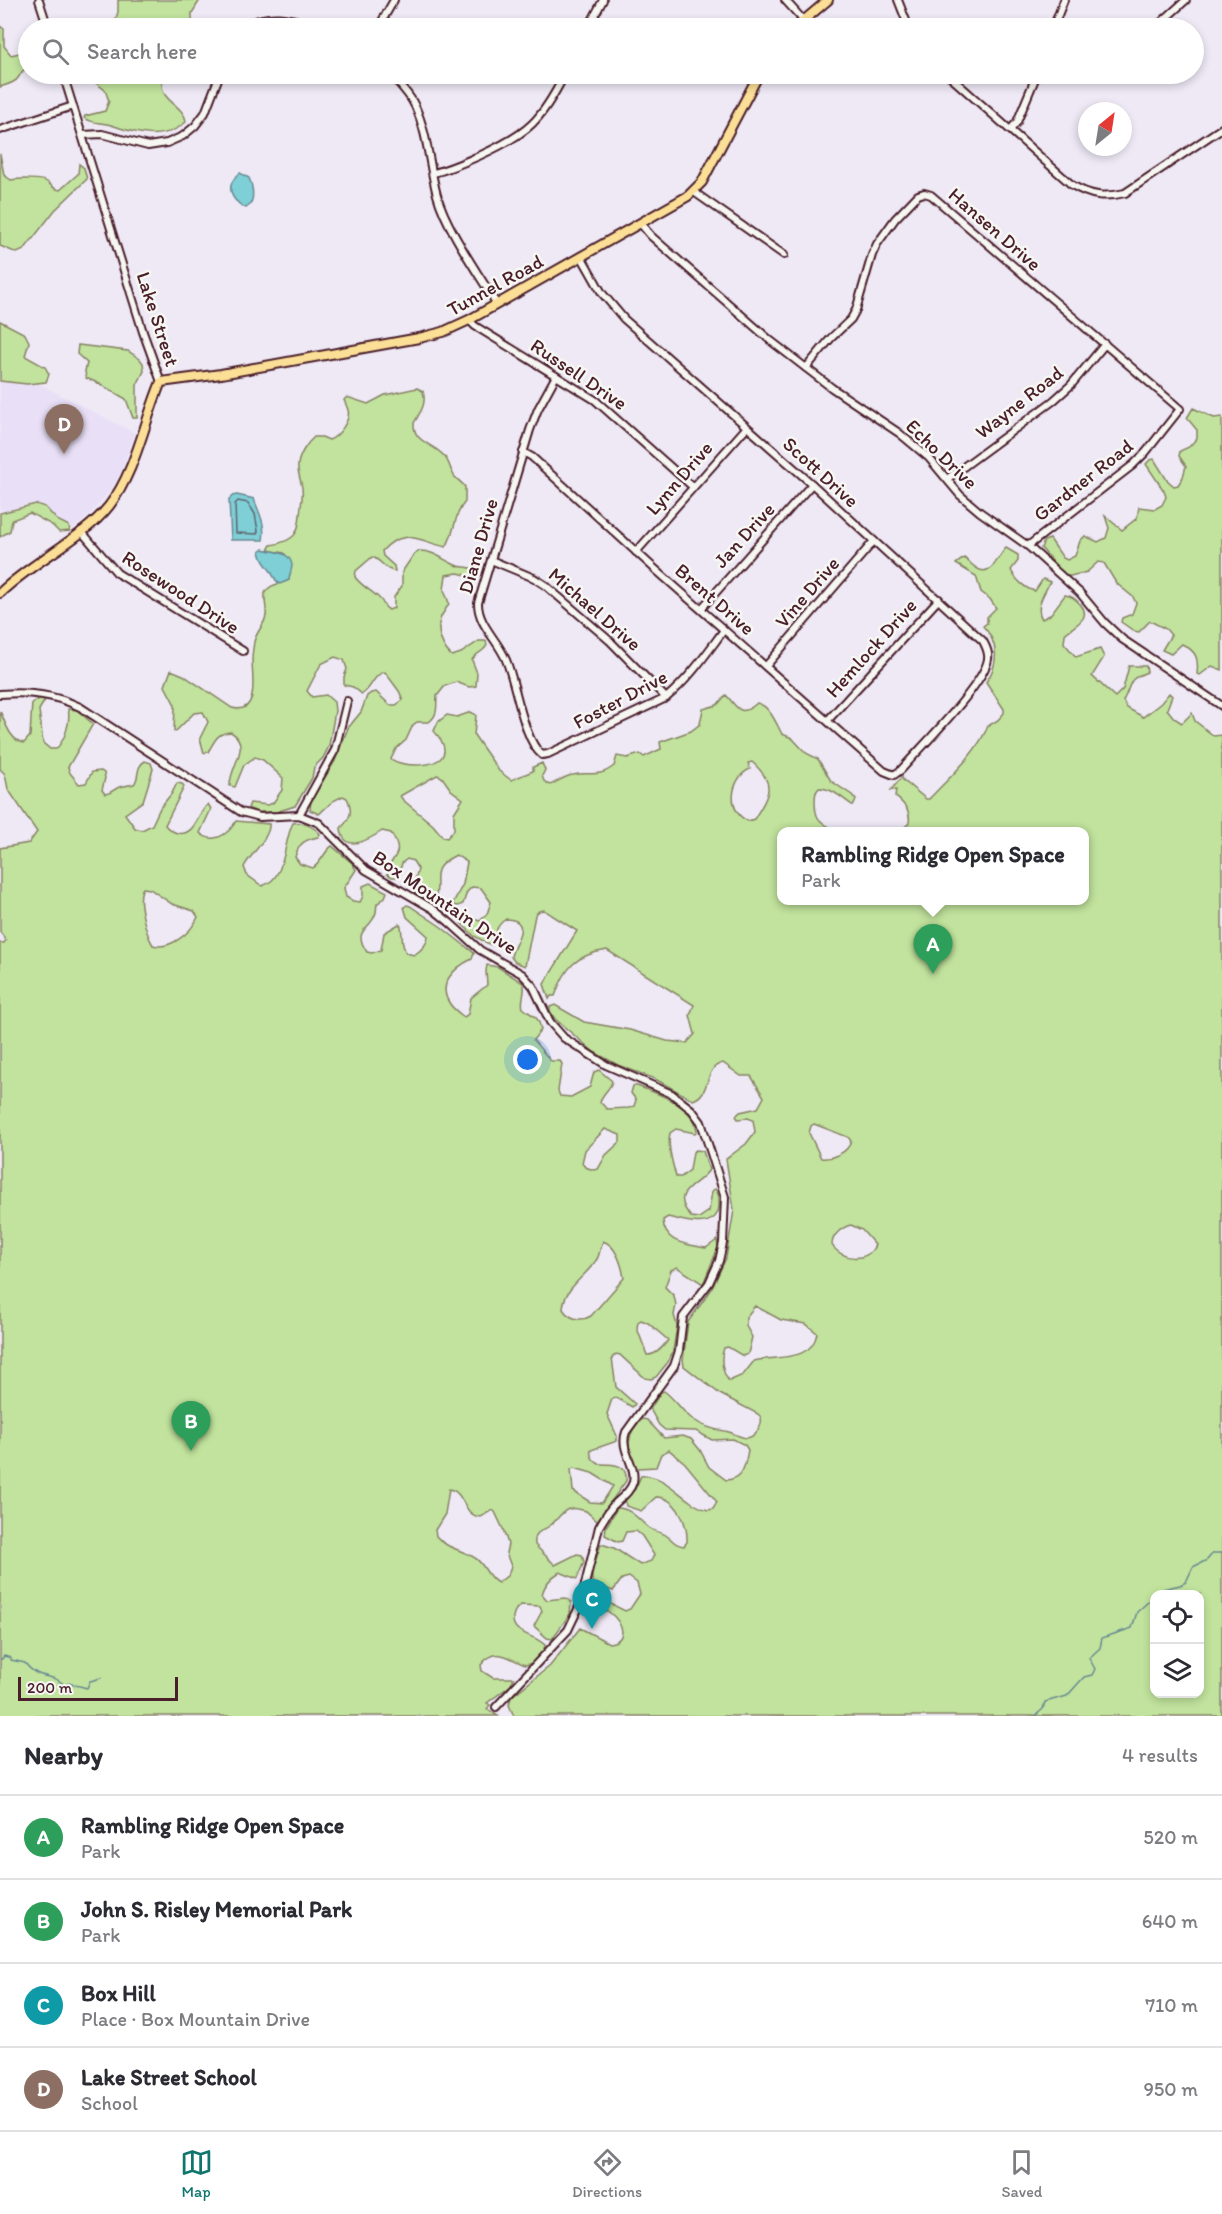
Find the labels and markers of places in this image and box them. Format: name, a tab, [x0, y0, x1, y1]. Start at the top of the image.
pin: D	[44, 404, 84, 454]
pin: A	[914, 924, 952, 974]
pin: B	[172, 1402, 210, 1451]
pin: C	[572, 1580, 612, 1629]

